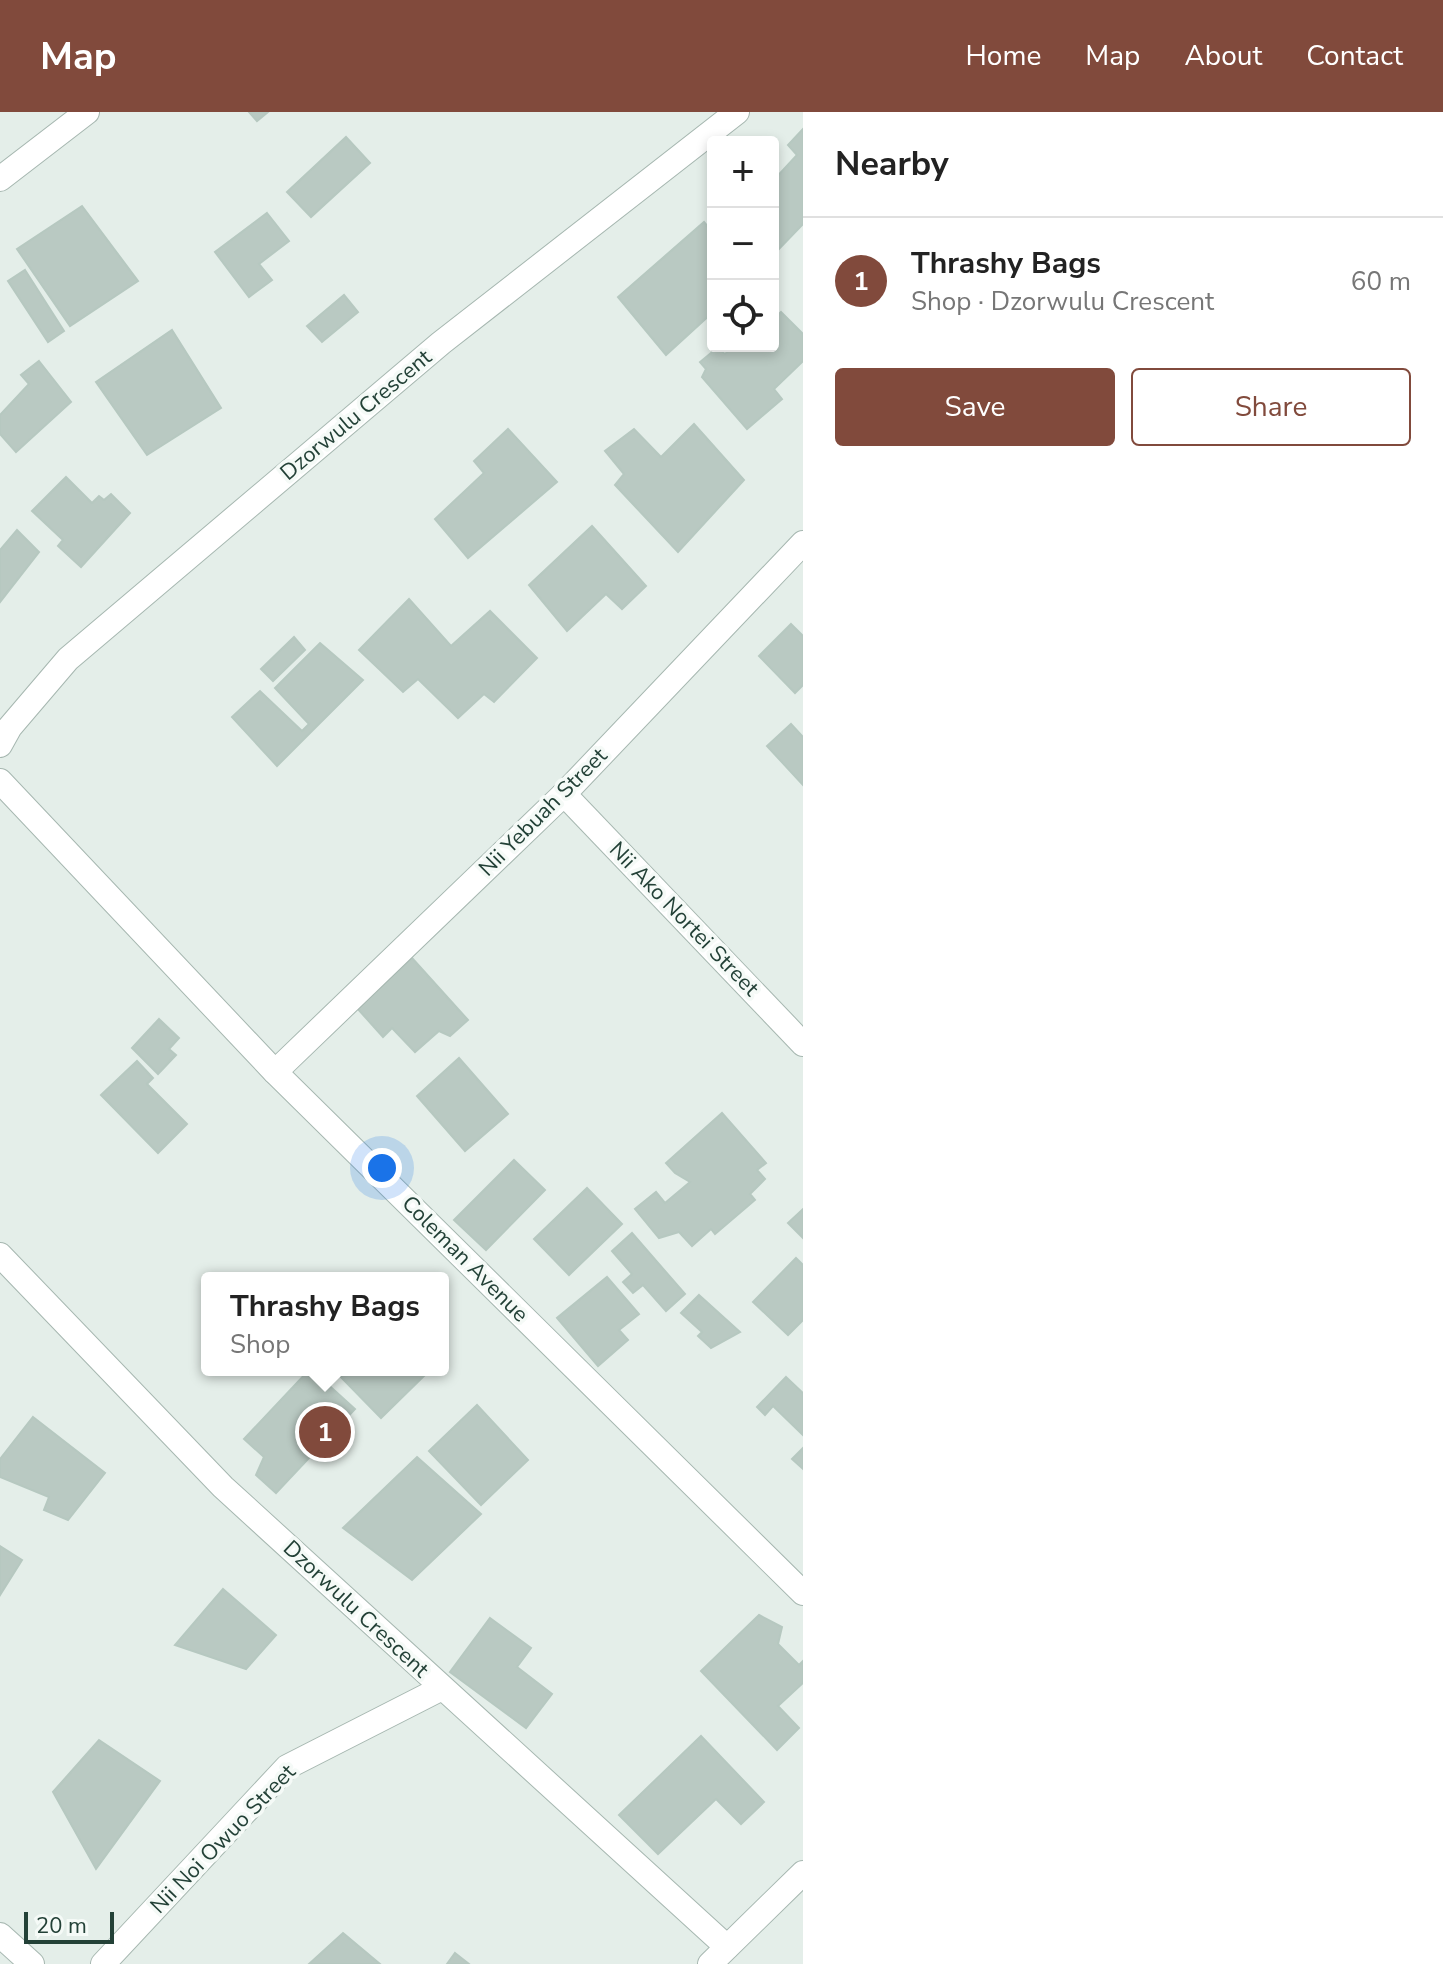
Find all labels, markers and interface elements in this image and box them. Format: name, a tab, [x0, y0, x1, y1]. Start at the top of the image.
text: Map	[40, 31, 117, 82]
text: Home	[966, 37, 1041, 75]
text: Map	[1085, 37, 1140, 75]
text: About	[1184, 37, 1262, 75]
text: Contact	[1306, 37, 1403, 75]
map controls	[707, 136, 779, 352]
button: +	[707, 136, 779, 208]
text: Nearby	[835, 141, 949, 187]
button: −	[707, 208, 779, 280]
text: Thrashy Bags	[911, 243, 1101, 284]
text: 1	[853, 264, 869, 299]
text: 60 m	[1351, 264, 1411, 299]
button: locate	[707, 280, 779, 352]
text: Shop · Dzorwulu Crescent	[911, 284, 1214, 319]
street label: Dzorwulu Crescent	[274, 343, 438, 487]
button: Save	[835, 368, 1115, 446]
button: Share	[1131, 368, 1411, 446]
street label: Nii Yebuah Street	[472, 741, 614, 883]
street label: Nii Ako Nortei Street	[602, 835, 766, 1003]
your location	[362, 1148, 402, 1188]
street label: Coleman Avenue	[395, 1189, 535, 1329]
popup	[201, 1272, 449, 1376]
text: Thrashy Bags	[230, 1286, 420, 1327]
text: Shop	[230, 1327, 290, 1362]
pin: 1	[299, 1402, 351, 1462]
street label: Dzorwulu Crescent	[277, 1534, 436, 1685]
street label: Nii Noi Owuo Street	[144, 1757, 302, 1920]
scale bar	[24, 1908, 114, 1944]
text: 20 m	[36, 1911, 87, 1941]

